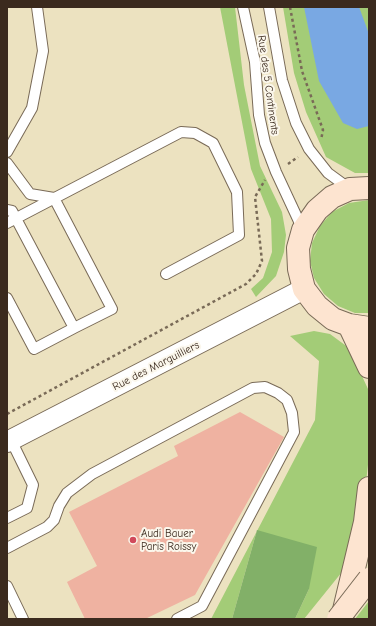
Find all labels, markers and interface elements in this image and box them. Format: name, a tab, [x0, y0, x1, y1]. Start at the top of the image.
street label: Rue des 5 Continents	[254, 34, 282, 136]
street label: Rue des Marguilliers	[110, 338, 202, 394]
place label: Audi Bauer Paris Roissy	[141, 527, 196, 553]
marker: Audi Bauer Paris Roissy	[128, 535, 138, 545]

